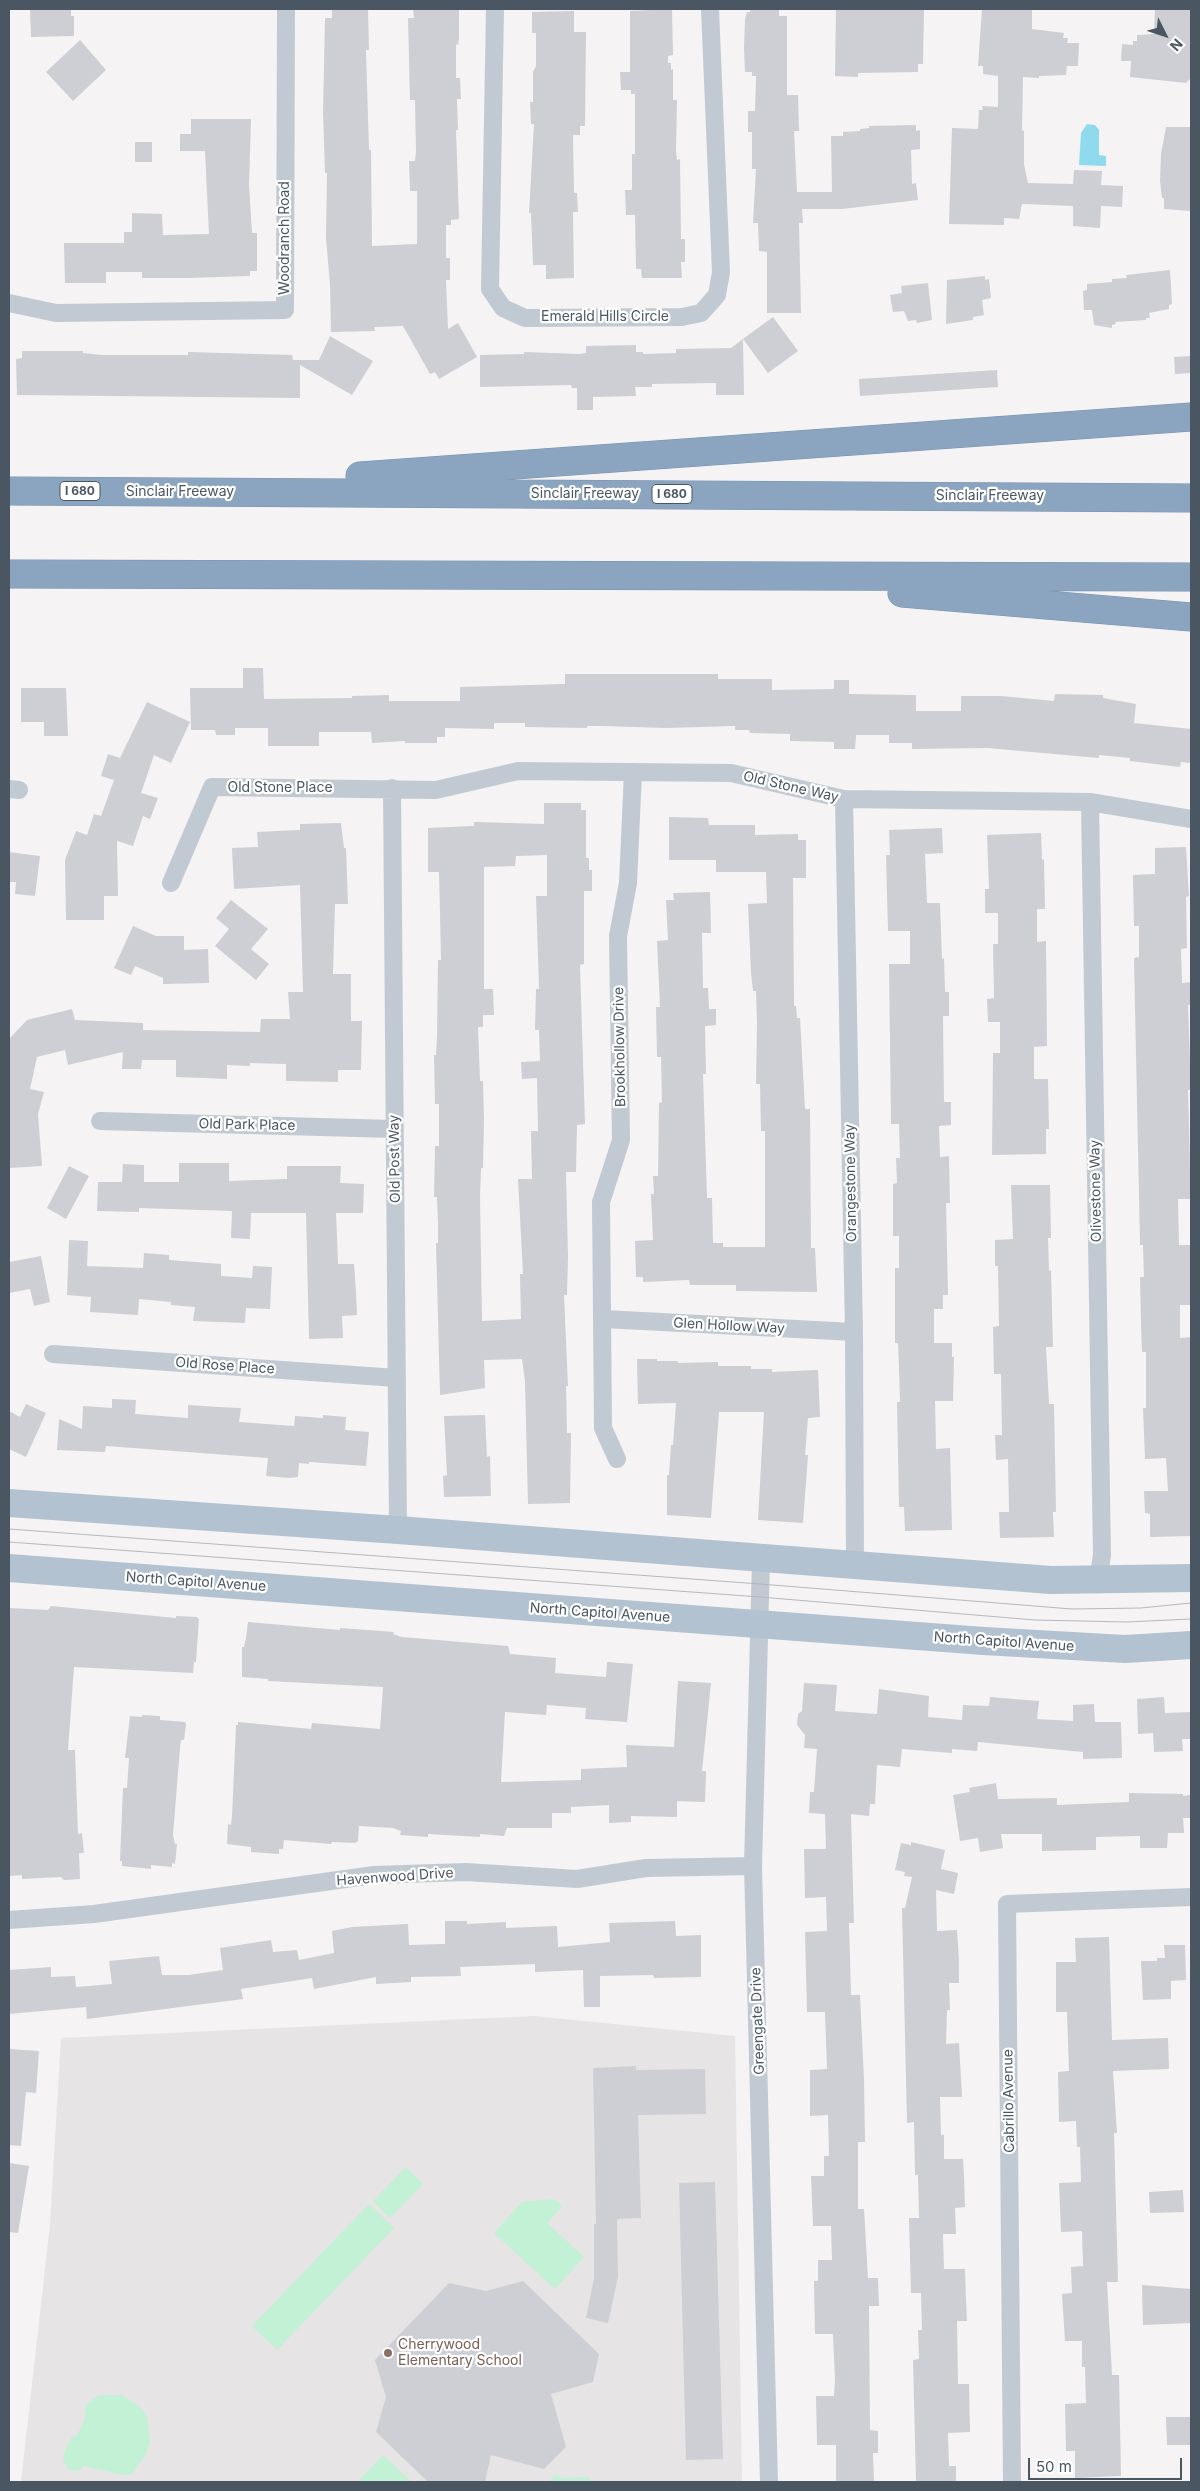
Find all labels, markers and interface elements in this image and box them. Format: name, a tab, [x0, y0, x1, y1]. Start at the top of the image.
north arrow	[1140, 10, 1190, 60]
text: N	[1167, 36, 1187, 55]
street label: Woodranch Road	[277, 181, 293, 295]
street label: Emerald Hills Circle	[541, 309, 669, 325]
road number: I 680	[60, 482, 100, 501]
street label: Sinclair Freeway	[126, 484, 234, 500]
road number: I 680	[652, 484, 692, 504]
street label: Sinclair Freeway	[531, 486, 639, 502]
street label: Sinclair Freeway	[936, 488, 1044, 504]
street label: Old Stone Way	[742, 768, 840, 806]
street label: Old Stone Place	[227, 780, 333, 796]
street label: Brookhollow Drive	[611, 987, 629, 1107]
street label: Old Post Way	[386, 1115, 404, 1203]
street label: Old Park Place	[198, 1116, 296, 1134]
street label: Orangestone Way	[842, 1124, 860, 1242]
street label: Olivestone Way	[1087, 1140, 1105, 1242]
street label: Glen Hollow Way	[673, 1315, 785, 1337]
street label: Old Rose Place	[175, 1354, 275, 1378]
street label: North Capitol Avenue	[125, 1569, 267, 1595]
street label: North Capitol Avenue	[529, 1600, 671, 1626]
street label: North Capitol Avenue	[933, 1629, 1075, 1655]
street label: Havenwood Drive	[336, 1865, 454, 1889]
street label: Greengate Drive	[748, 1967, 768, 2075]
street label: Cabrillo Avenue	[1000, 2049, 1018, 2153]
place label: Cherrywood Elementary School	[398, 2337, 522, 2370]
marker: Cherrywood Elementary School	[382, 2347, 394, 2359]
scale bar	[1030, 2448, 1184, 2480]
text: 50 m	[1036, 2457, 1072, 2476]

